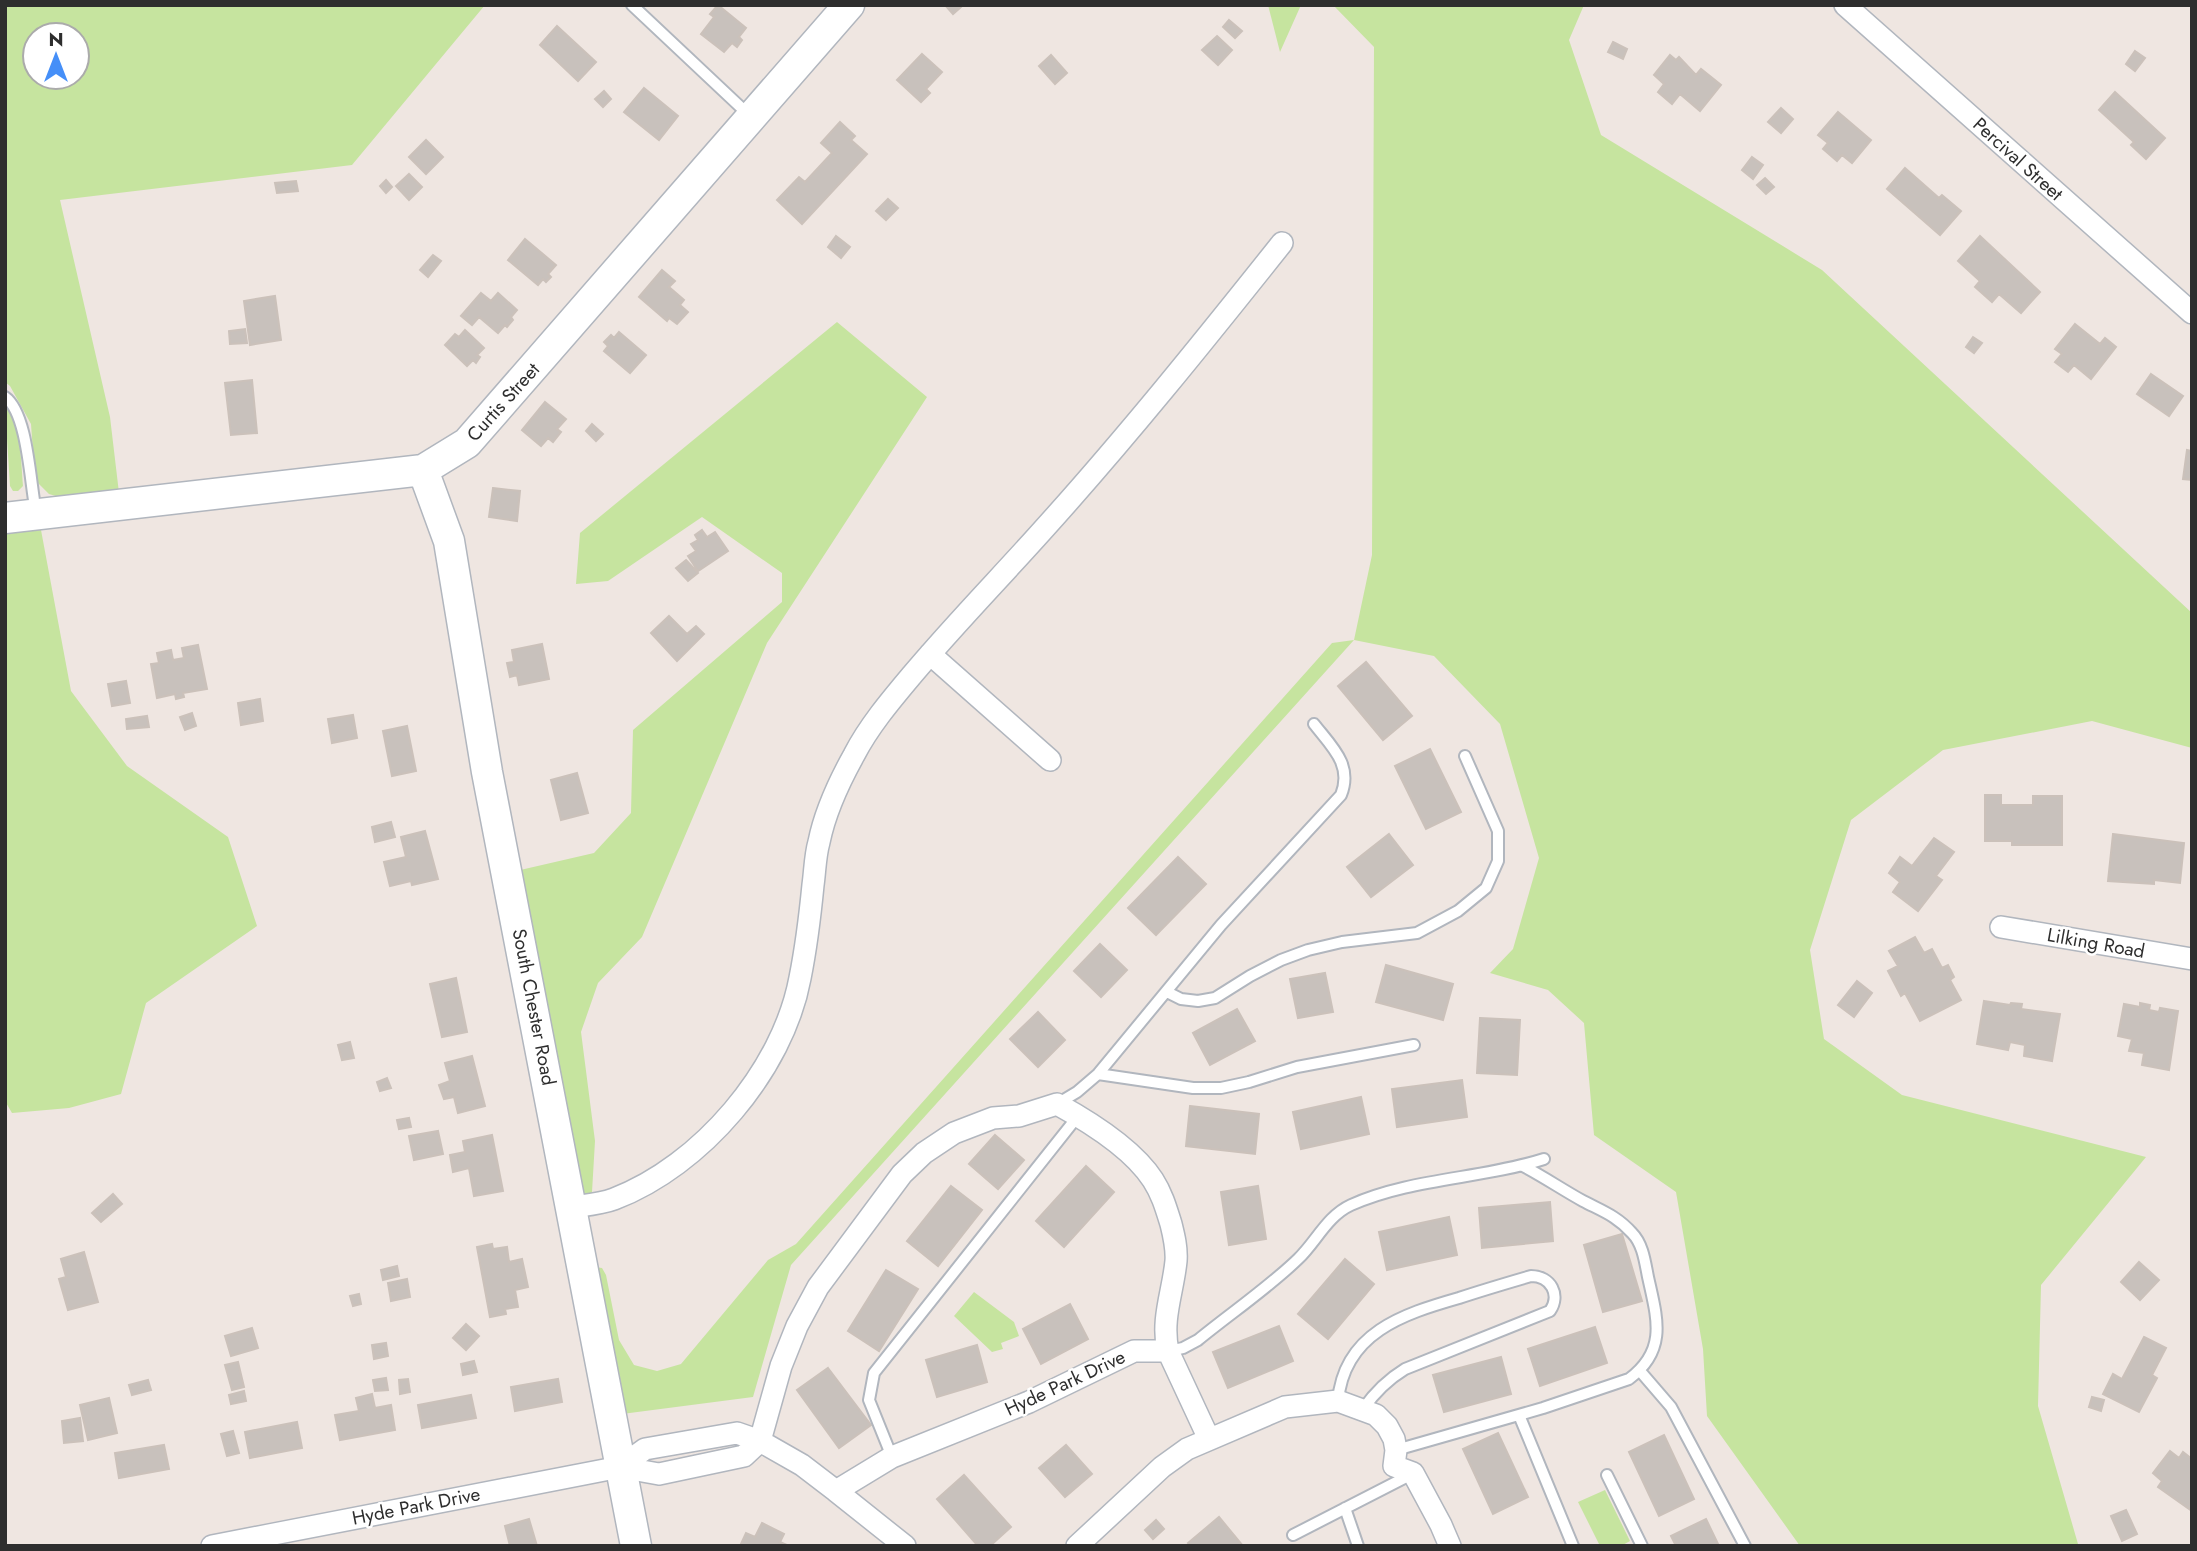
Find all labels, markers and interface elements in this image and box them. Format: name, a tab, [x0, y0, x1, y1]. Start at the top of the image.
north arrow	[21, 21, 91, 91]
text: N	[48, 26, 64, 53]
street label: Percival Street	[1967, 111, 2069, 207]
street label: Curtis Street	[460, 356, 546, 447]
street label: Lilking Road	[2045, 921, 2147, 965]
street label: South Chester Road	[506, 926, 562, 1088]
street label: Hyde Park Drive	[1000, 1343, 1130, 1423]
street label: Hyde Park Drive	[350, 1480, 483, 1532]

